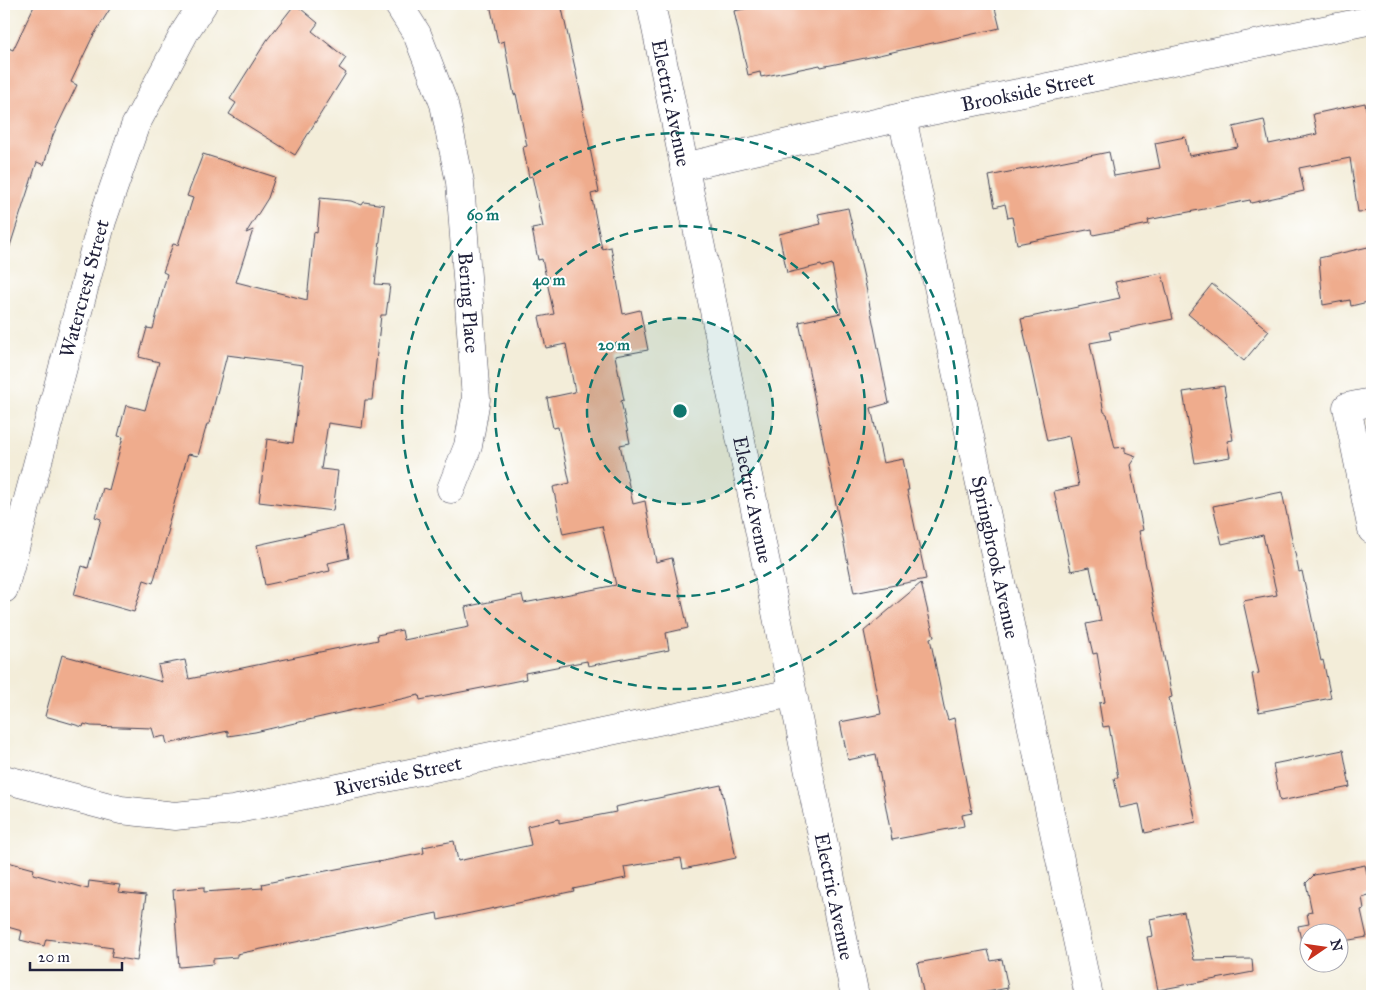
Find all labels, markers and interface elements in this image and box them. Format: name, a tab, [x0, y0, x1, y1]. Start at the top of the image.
street label: Electric Avenue	[647, 37, 696, 169]
street label: Brookside Street	[959, 66, 1096, 116]
text: 60 m	[467, 206, 500, 224]
street label: Watercrest Street	[54, 217, 114, 360]
street label: Bering Place	[453, 251, 485, 354]
text: 40 m	[533, 271, 566, 290]
text: 20 m	[598, 336, 630, 354]
centre of rings	[671, 402, 689, 420]
street label: Electric Avenue	[728, 434, 778, 565]
street label: Springbrook Avenue	[967, 474, 1025, 641]
street label: Riverside Street	[332, 750, 464, 801]
street label: Electric Avenue	[810, 831, 859, 962]
north arrow	[1298, 922, 1348, 972]
text: N	[1327, 937, 1346, 953]
scale bar	[30, 940, 122, 972]
text: 20 m	[38, 948, 70, 966]

